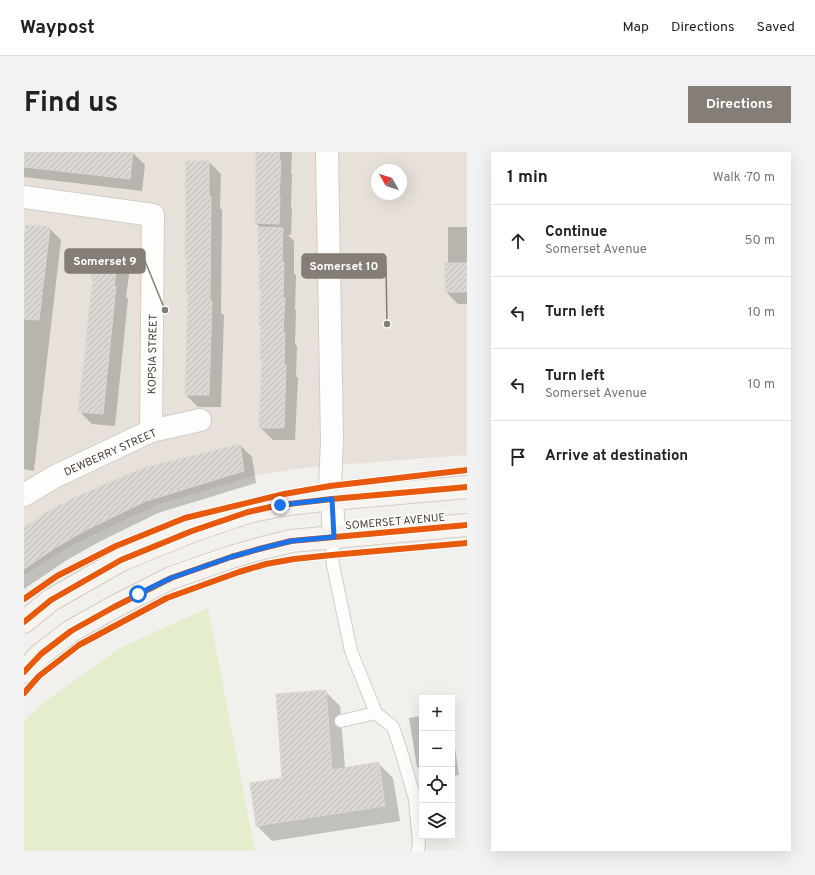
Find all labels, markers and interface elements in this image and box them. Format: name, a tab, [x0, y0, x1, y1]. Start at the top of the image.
text: Waypost	[20, 16, 95, 40]
text: Map	[623, 19, 649, 36]
text: Directions	[671, 19, 735, 36]
text: Saved	[757, 19, 795, 36]
text: Find us	[24, 86, 118, 122]
button: Directions	[688, 86, 791, 123]
north arrow	[371, 164, 407, 200]
text: 1 min	[507, 167, 548, 189]
text: Walk · 70 m	[713, 170, 775, 186]
text: Continue	[545, 223, 607, 242]
icon: ahead	[507, 230, 529, 252]
text: 50 m	[745, 233, 775, 249]
text: Somerset Avenue	[545, 242, 647, 258]
callout: Somerset 9	[65, 249, 145, 273]
text: Somerset 9	[73, 254, 137, 270]
callout: Somerset 10	[302, 254, 386, 278]
text: Somerset 10	[310, 259, 379, 275]
icon: left	[507, 302, 529, 324]
text: Turn left	[545, 303, 605, 322]
text: 10 m	[748, 305, 775, 321]
street label: KOPSIA STREET	[145, 314, 161, 394]
text: Turn left	[545, 367, 605, 386]
icon: left	[507, 374, 529, 396]
text: 10 m	[748, 377, 775, 393]
text: Somerset Avenue	[545, 386, 647, 402]
street label: DEWBERRY STREET	[62, 426, 159, 480]
icon: arrive	[507, 446, 529, 468]
text: Arrive at destination	[545, 447, 688, 466]
route end	[271, 496, 289, 514]
street label: SOMERSET AVENUE	[345, 511, 446, 533]
route start	[129, 585, 147, 603]
map controls	[419, 695, 455, 839]
button: +	[419, 695, 455, 731]
button: −	[419, 731, 455, 767]
button: locate	[419, 767, 455, 803]
button: layers	[419, 803, 455, 839]

